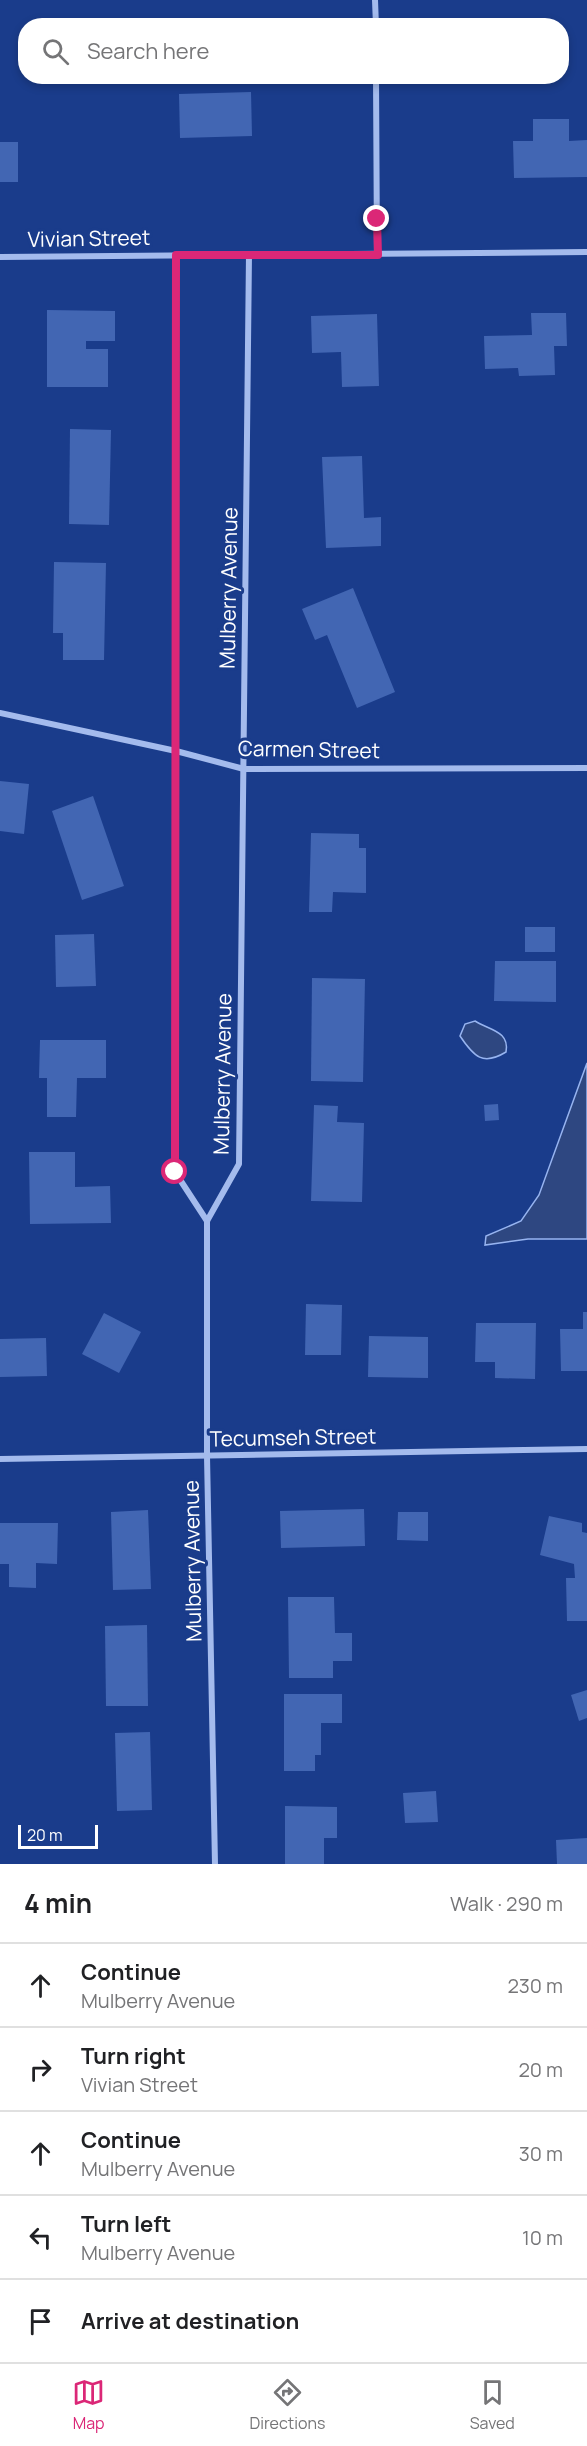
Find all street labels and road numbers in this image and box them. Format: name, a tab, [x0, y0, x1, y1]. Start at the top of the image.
street label: Vivian Street	[27, 223, 151, 253]
street label: Mulberry Avenue	[213, 507, 243, 669]
street label: Carmen Street	[238, 734, 380, 764]
street label: Mulberry Avenue	[207, 993, 237, 1155]
street label: Tecumseh Street	[209, 1422, 377, 1452]
street label: Mulberry Avenue	[177, 1480, 207, 1642]

